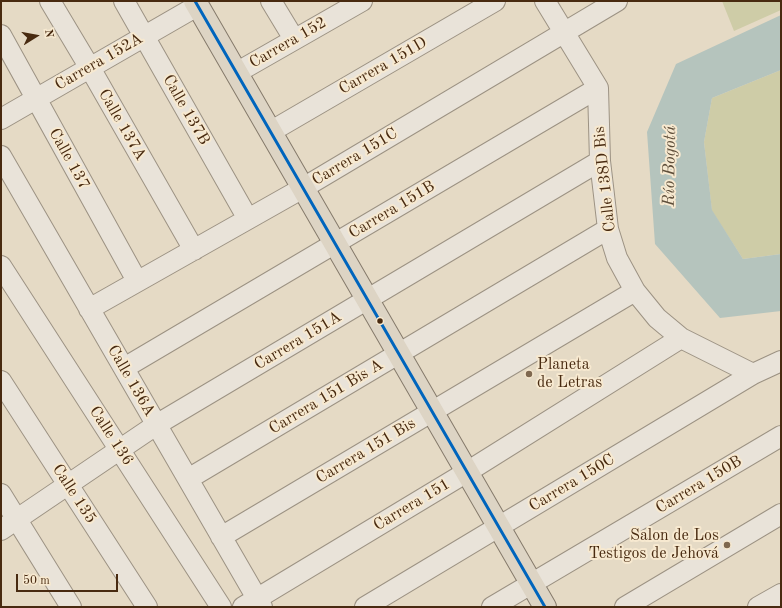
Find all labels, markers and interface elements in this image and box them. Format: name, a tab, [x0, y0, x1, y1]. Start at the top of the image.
street label: Carrera 152	[246, 13, 330, 73]
north arrow	[16, 16, 56, 56]
text: N	[42, 28, 54, 39]
street label: Carrera 152A	[52, 29, 146, 95]
street label: Carrera 151D	[336, 33, 430, 99]
street label: Calle 137B	[158, 71, 214, 149]
street label: Calle 137A	[94, 86, 150, 164]
street label: Carrera 151C	[309, 124, 401, 190]
street label: Calle 137	[44, 125, 94, 193]
street label: Calle 138D Bis	[590, 125, 620, 233]
water label: Río Bogotá	[659, 125, 681, 207]
street label: Carrera 151B	[346, 177, 438, 243]
street label: Carrera 151A	[251, 308, 345, 374]
unlabelled marker	[375, 316, 385, 326]
street label: Calle 136A	[103, 342, 159, 420]
street label: Carrera 151 Bis A	[266, 355, 386, 439]
place label: Planeta de Letras	[537, 355, 602, 393]
marker: Planeta de Letras	[524, 369, 534, 379]
street label: Calle 136	[85, 403, 137, 469]
street label: Carrera 151 Bis	[313, 414, 419, 488]
street label: Carrera 150C	[526, 450, 618, 516]
street label: Carrera 150B	[653, 452, 745, 518]
street label: Calle 135	[48, 461, 100, 527]
street label: Carrera 151	[370, 475, 454, 535]
place label: Salon de Los Testigos de Jehová	[588, 526, 719, 564]
marker: Salon de Los Testigos de Jehová	[722, 540, 732, 550]
scale bar	[18, 566, 120, 592]
text: 50 m	[23, 575, 50, 587]

